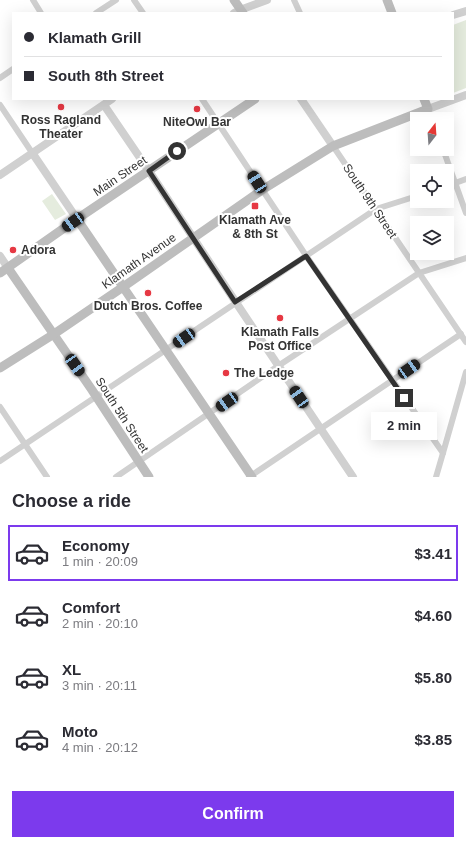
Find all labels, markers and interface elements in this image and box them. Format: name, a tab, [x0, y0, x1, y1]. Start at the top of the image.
text: Klamath Grill	[48, 29, 141, 46]
text: South 8th Street	[48, 67, 164, 84]
marker: Ross Ragland Theater	[56, 102, 66, 112]
marker: NiteOwl Bar	[192, 104, 202, 114]
north arrow	[410, 112, 454, 156]
map controls	[410, 112, 454, 260]
place label: Ross Ragland Theater	[21, 113, 101, 141]
place label: NiteOwl Bar	[163, 115, 231, 129]
route start	[168, 142, 186, 160]
street label: Main Street	[91, 153, 150, 199]
street label: South 9th Street	[340, 161, 400, 241]
button: locate	[410, 164, 454, 208]
car	[245, 169, 269, 195]
marker: Klamath Ave & 8th St	[250, 201, 260, 211]
car	[60, 210, 86, 234]
place label: Klamath Ave & 8th St	[219, 213, 291, 241]
button: layers	[410, 216, 454, 260]
street label: Klamath Avenue	[99, 230, 179, 292]
place label: Adora	[21, 243, 56, 257]
marker: Adora	[8, 245, 18, 255]
marker: Dutch Bros. Coffee	[143, 288, 153, 298]
place label: Dutch Bros. Coffee	[94, 299, 203, 313]
marker: Klamath Falls Post Office	[275, 313, 285, 323]
place label: Klamath Falls Post Office	[241, 325, 319, 353]
car	[171, 326, 197, 350]
car	[63, 352, 87, 378]
car	[396, 357, 422, 381]
place label: The Ledge	[234, 366, 294, 380]
marker: The Ledge	[221, 368, 231, 378]
street label: South 5th Street	[93, 375, 152, 456]
car	[287, 384, 311, 410]
route end	[395, 389, 413, 407]
car	[214, 390, 240, 414]
callout: 2 min	[371, 412, 437, 440]
text: 2 min	[387, 418, 421, 433]
text: Choose a ride	[12, 491, 131, 511]
icon: car	[14, 535, 50, 571]
text: Economy	[62, 537, 130, 554]
text: $3.41	[414, 545, 452, 562]
text: 1 min · 20:09	[62, 554, 138, 569]
icon: car	[14, 597, 50, 633]
text: Comfort	[62, 599, 120, 616]
text: $4.60	[414, 607, 452, 624]
text: 2 min · 20:10	[62, 616, 138, 631]
icon: car	[14, 659, 50, 695]
text: XL	[62, 661, 81, 678]
text: $5.80	[414, 669, 452, 686]
text: 3 min · 20:11	[62, 678, 137, 693]
icon: car	[14, 721, 50, 757]
text: Moto	[62, 723, 98, 740]
text: $3.85	[414, 731, 452, 748]
text: 4 min · 20:12	[62, 740, 138, 755]
button: Confirm	[12, 791, 454, 837]

